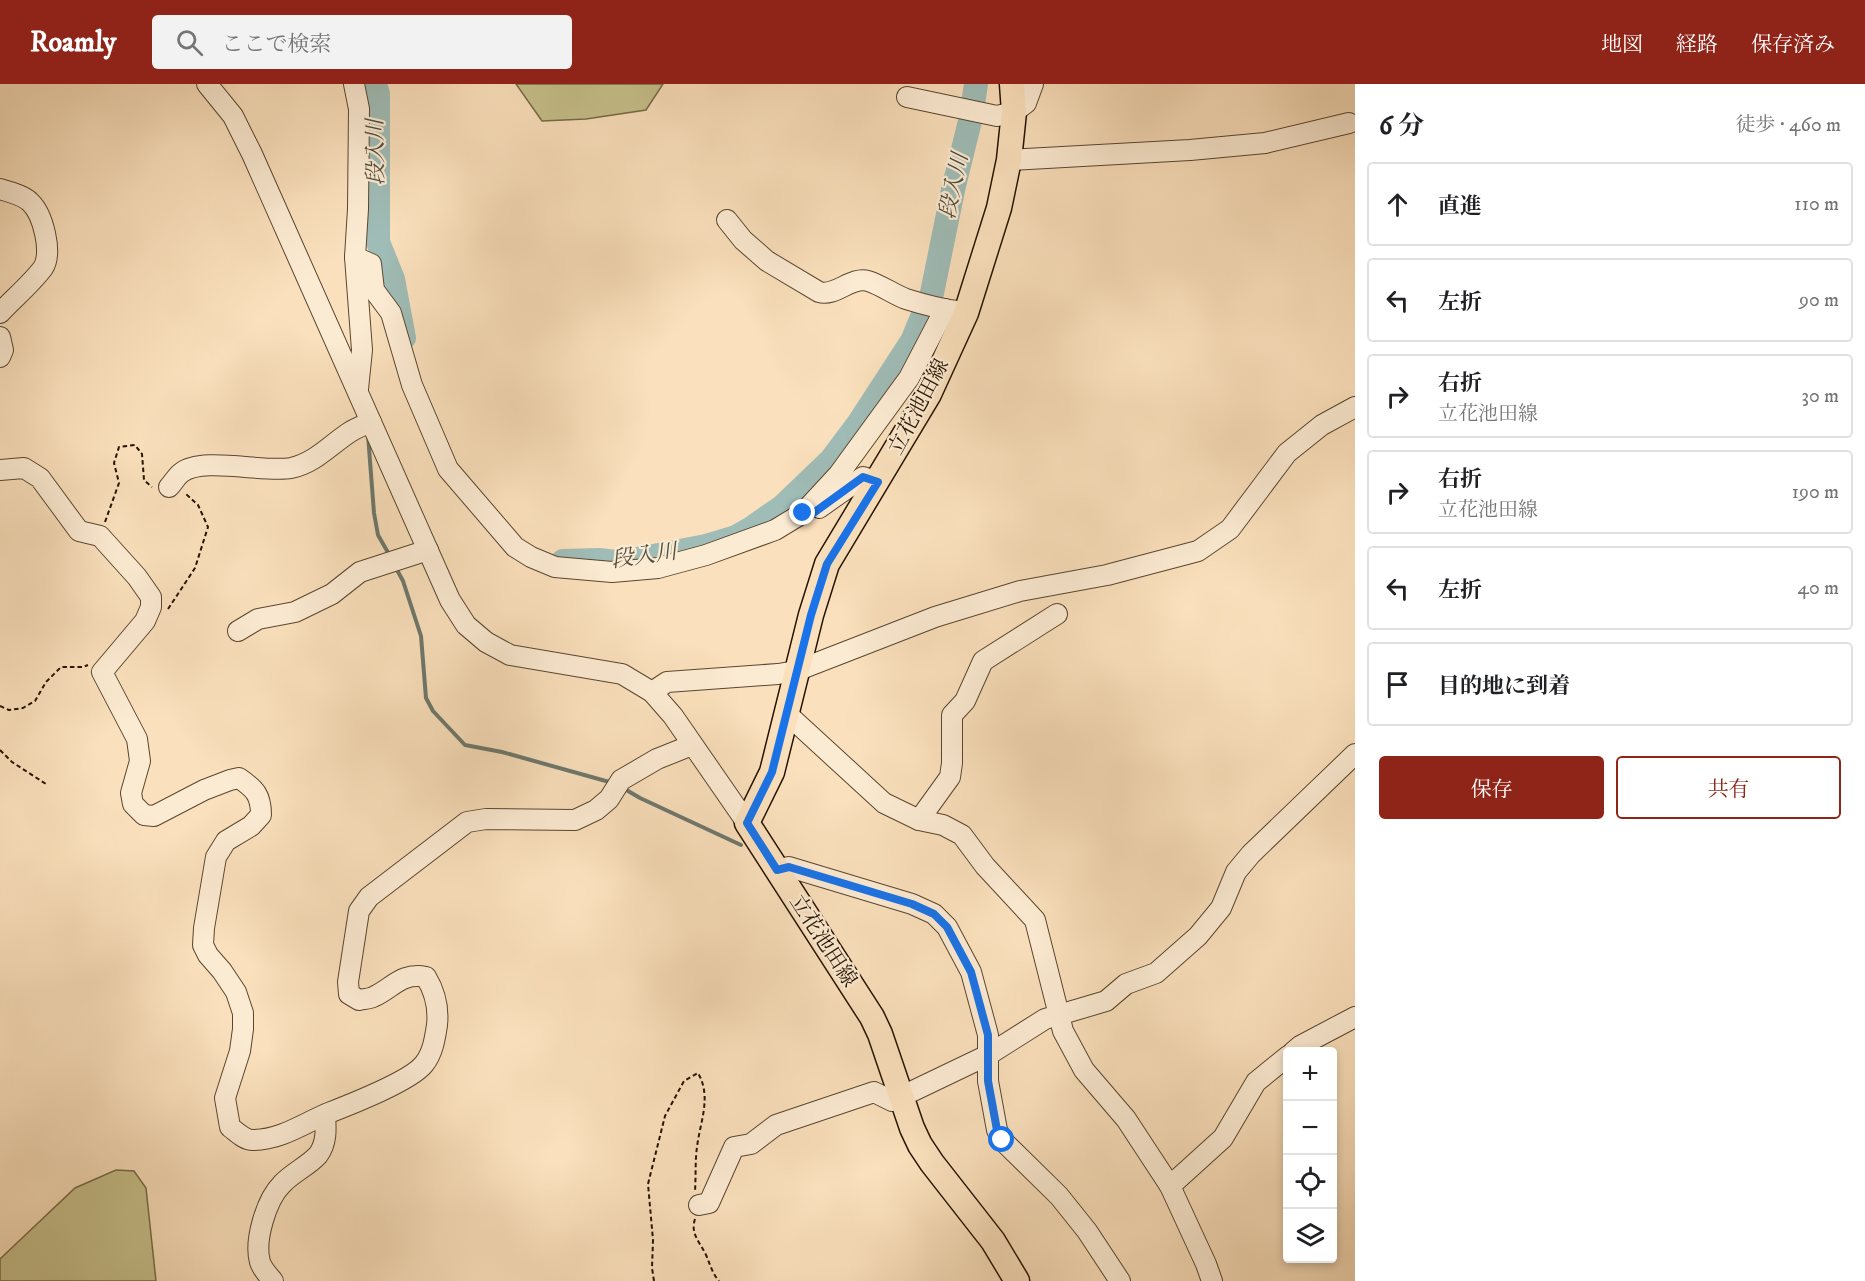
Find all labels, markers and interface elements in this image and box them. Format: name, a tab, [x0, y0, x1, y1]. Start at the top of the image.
search box	[152, 15, 572, 69]
text: Roamly	[30, 25, 116, 60]
icon: search	[173, 26, 206, 59]
text: ここで検索	[221, 31, 331, 58]
text: 地図	[1601, 32, 1643, 58]
text: 経路	[1676, 32, 1718, 58]
text: 保存済み	[1751, 32, 1835, 58]
text: 6 分	[1379, 110, 1424, 143]
text: 徒歩 · 460 m	[1736, 113, 1841, 138]
water label: 段入川	[362, 117, 390, 185]
water label: 段入川	[934, 149, 974, 221]
icon: ahead	[1381, 188, 1414, 221]
text: 110 m	[1794, 192, 1839, 217]
text: 直進	[1438, 193, 1482, 220]
icon: left	[1381, 284, 1414, 317]
text: 90 m	[1799, 288, 1839, 313]
text: 左折	[1438, 289, 1482, 316]
street label: 立花池田線	[883, 355, 955, 459]
text: 右折	[1438, 370, 1482, 397]
icon: right	[1381, 380, 1414, 413]
text: 30 m	[1801, 384, 1839, 409]
text: 立花池田線	[1438, 402, 1538, 427]
text: 右折	[1438, 466, 1482, 493]
icon: right	[1381, 476, 1414, 509]
text: 190 m	[1792, 480, 1839, 505]
text: 立花池田線	[1438, 498, 1538, 523]
route end	[789, 499, 815, 525]
water label: 段入川	[609, 538, 681, 574]
icon: left	[1381, 572, 1414, 605]
text: 40 m	[1797, 576, 1839, 601]
text: 左折	[1438, 577, 1482, 604]
icon: arrive	[1381, 668, 1414, 701]
text: 目的地に到着	[1438, 673, 1570, 700]
button: 保存	[1379, 756, 1604, 819]
button: 共有	[1616, 756, 1841, 819]
street label: 立花池田線	[784, 890, 862, 992]
map controls	[1283, 1047, 1337, 1263]
button: +	[1283, 1047, 1337, 1101]
button: −	[1283, 1101, 1337, 1155]
route start	[988, 1126, 1014, 1152]
button: locate	[1283, 1155, 1337, 1209]
button: layers	[1283, 1209, 1337, 1263]

